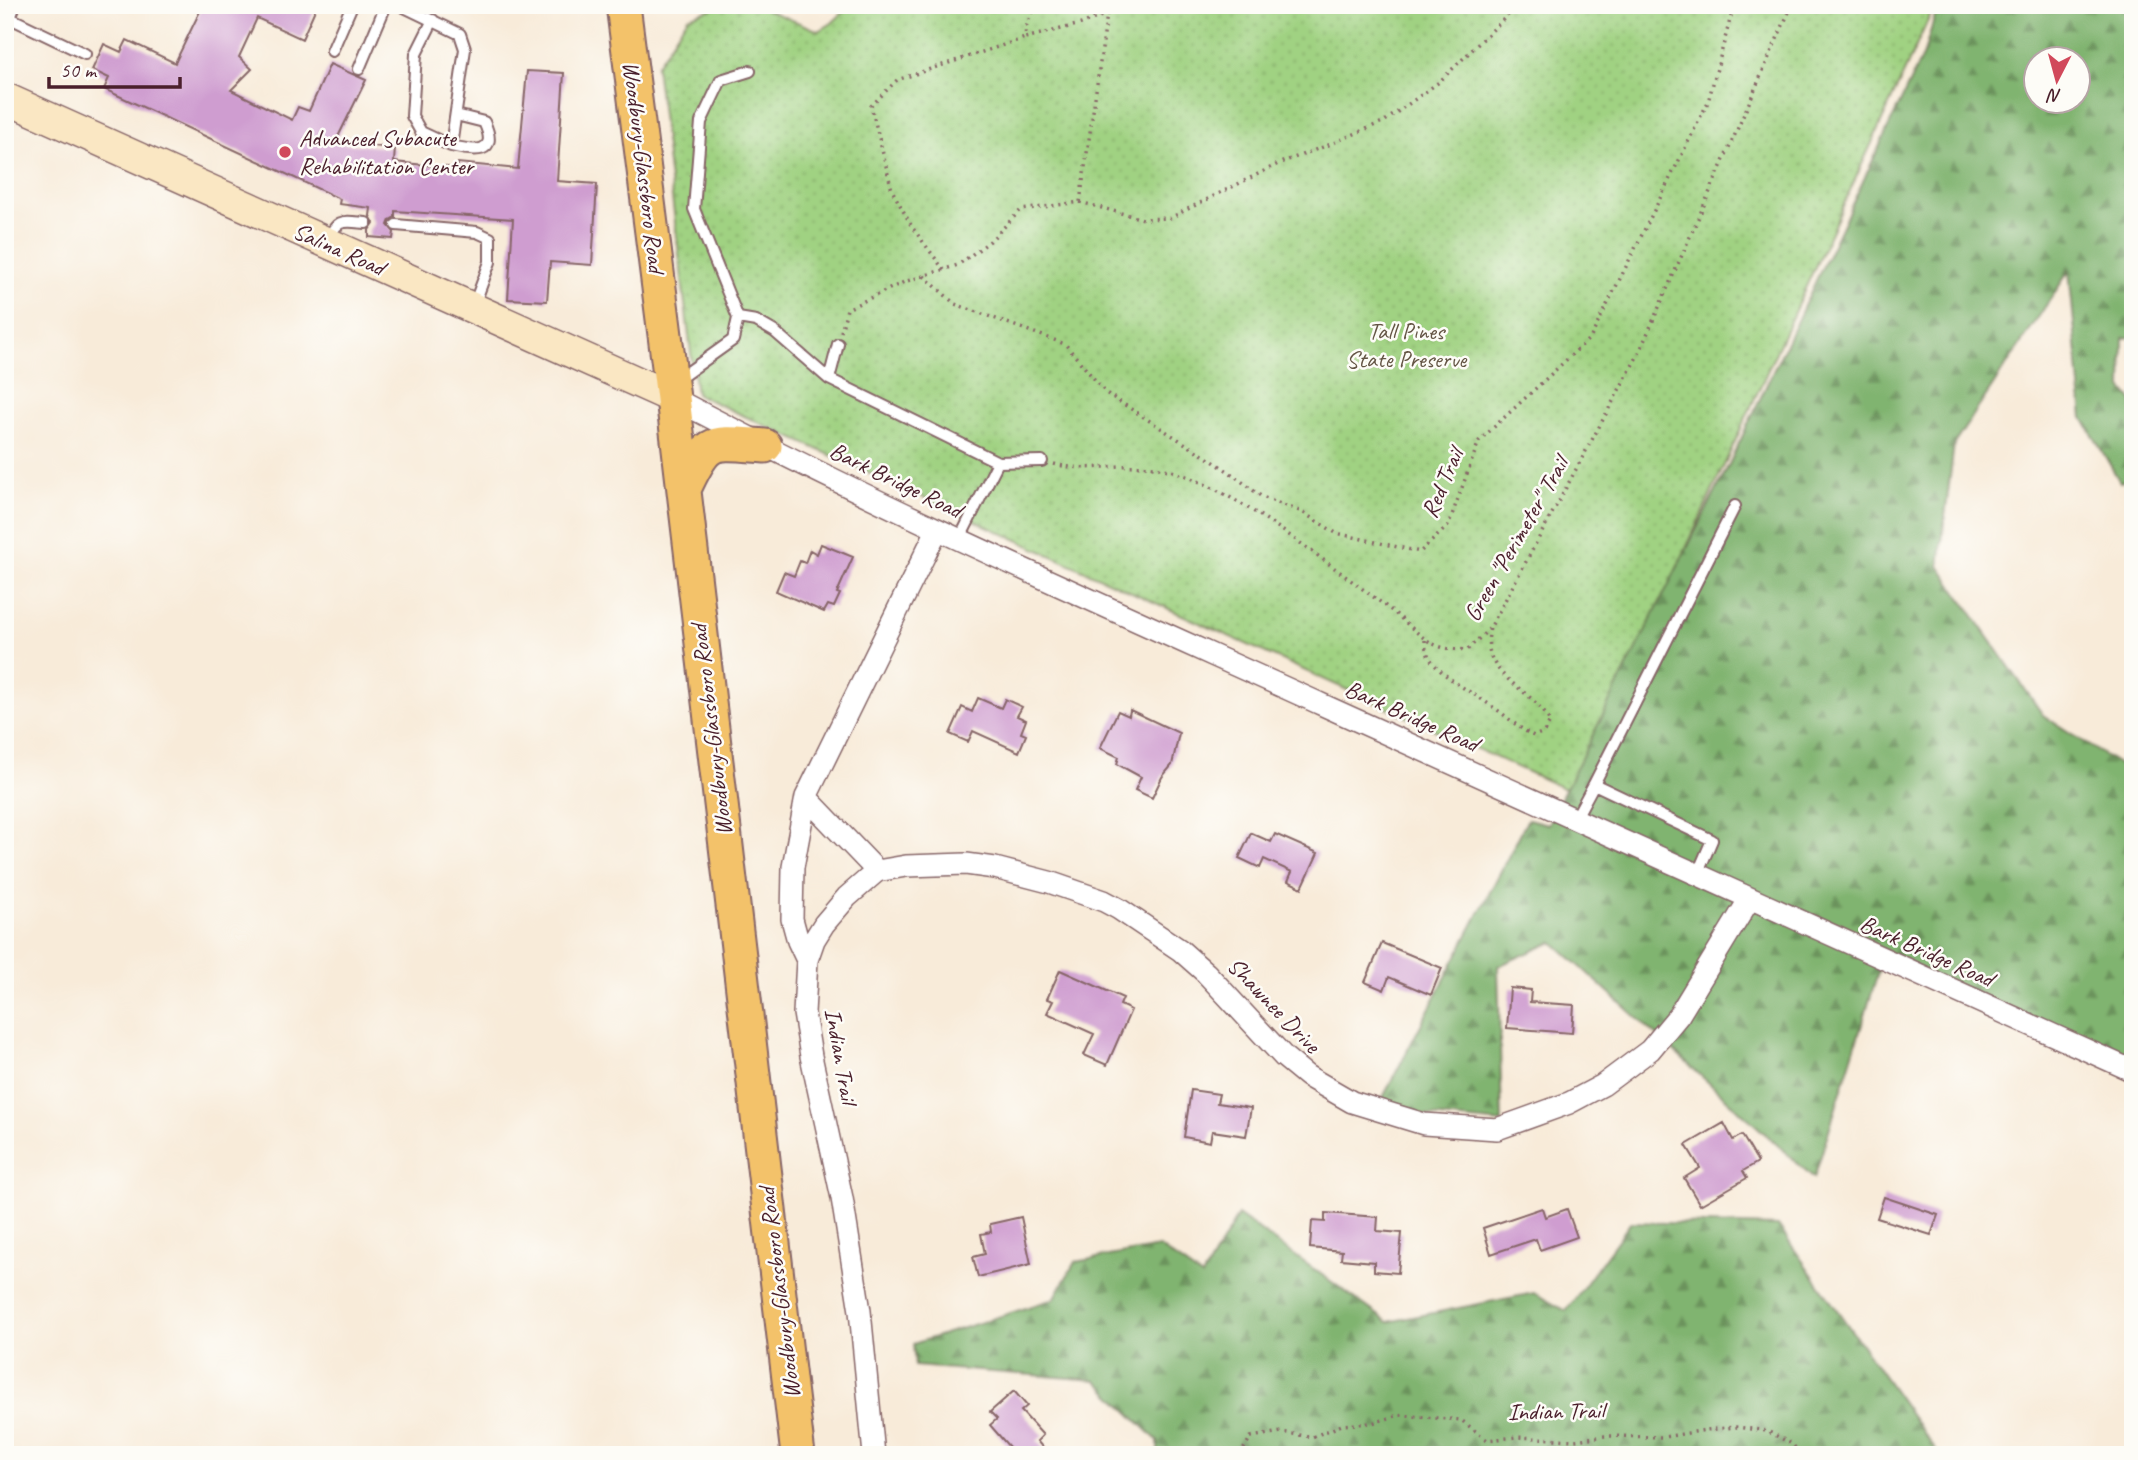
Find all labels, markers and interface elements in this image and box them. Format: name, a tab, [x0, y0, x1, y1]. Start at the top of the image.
scale bar	[49, 46, 180, 90]
north arrow	[2022, 46, 2092, 116]
text: 50 m	[60, 57, 98, 83]
street label: Woodbury-Glassboro Road	[616, 60, 672, 278]
text: N	[2045, 83, 2062, 108]
place label: Advanced Subacute Rehabilitation Center	[299, 123, 475, 181]
marker: Advanced Subacute Rehabilitation Center	[277, 144, 293, 160]
street label: Salina Road	[289, 216, 393, 284]
park label: Tall Pines State Preserve	[1346, 316, 1468, 374]
street label: Bark Bridge Road	[825, 435, 970, 526]
street label: Red Trail	[1414, 440, 1471, 522]
street label: Green "Perimeter" Trail	[1457, 448, 1577, 627]
street label: Woodbury-Glassboro Road	[683, 619, 739, 837]
street label: Bark Bridge Road	[1340, 673, 1487, 760]
street label: Bark Bridge Road	[1855, 908, 2002, 995]
street label: Shawnee Drive	[1221, 951, 1329, 1061]
street label: Indian Trail	[818, 1006, 865, 1110]
street label: Woodbury-Glassboro Road	[751, 1182, 807, 1400]
street label: Indian Trail	[1508, 1395, 1608, 1427]

